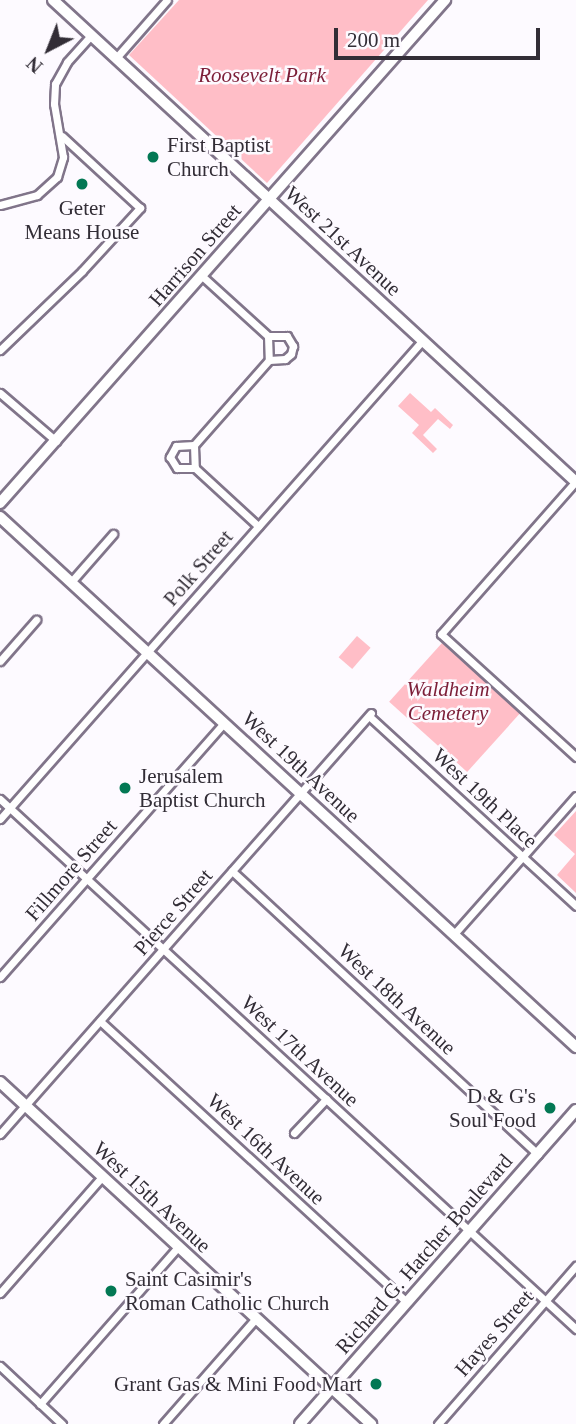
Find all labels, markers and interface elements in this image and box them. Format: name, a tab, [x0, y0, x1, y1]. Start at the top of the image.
north arrow	[14, 14, 84, 84]
scale bar	[338, 14, 544, 58]
text: 200 m	[347, 28, 400, 52]
text: N	[22, 53, 47, 77]
park label: Roosevelt Park	[198, 62, 326, 88]
place label: First Baptist Church	[167, 132, 270, 182]
marker: First Baptist Church	[145, 149, 161, 165]
marker: Geter Means House	[74, 176, 90, 192]
street label: West 21st Avenue	[279, 180, 407, 302]
place label: Geter Means House	[25, 195, 139, 245]
street label: Harrison Street	[144, 199, 246, 311]
street label: Polk Street	[158, 525, 238, 611]
park label: Waldheim Cemetery	[406, 676, 490, 726]
street label: West 19th Avenue	[236, 706, 366, 828]
street label: West 19th Place	[427, 743, 543, 853]
place label: Jerusalem Baptist Church	[139, 763, 266, 813]
marker: Jerusalem Baptist Church	[117, 780, 133, 796]
street label: Fillmore Street	[20, 814, 122, 926]
street label: Pierce Street	[128, 863, 218, 961]
street label: West 18th Avenue	[332, 938, 462, 1060]
street label: West 17th Avenue	[235, 990, 365, 1112]
place label: D & G's Soul Food	[449, 1083, 536, 1133]
street label: West 16th Avenue	[201, 1088, 331, 1210]
marker: D & G's Soul Food	[542, 1100, 558, 1116]
street label: West 15th Avenue	[87, 1136, 217, 1258]
street label: Richard G. Hatcher Boulevard	[330, 1149, 518, 1359]
place label: Saint Casimir's Roman Catholic Church	[125, 1266, 329, 1316]
marker: Saint Casimir's Roman Catholic Church	[103, 1283, 119, 1299]
street label: Hayes Street	[449, 1284, 539, 1382]
place label: Grant Gas & Mini Food Mart	[114, 1371, 362, 1397]
marker: Grant Gas & Mini Food Mart	[368, 1376, 384, 1392]

